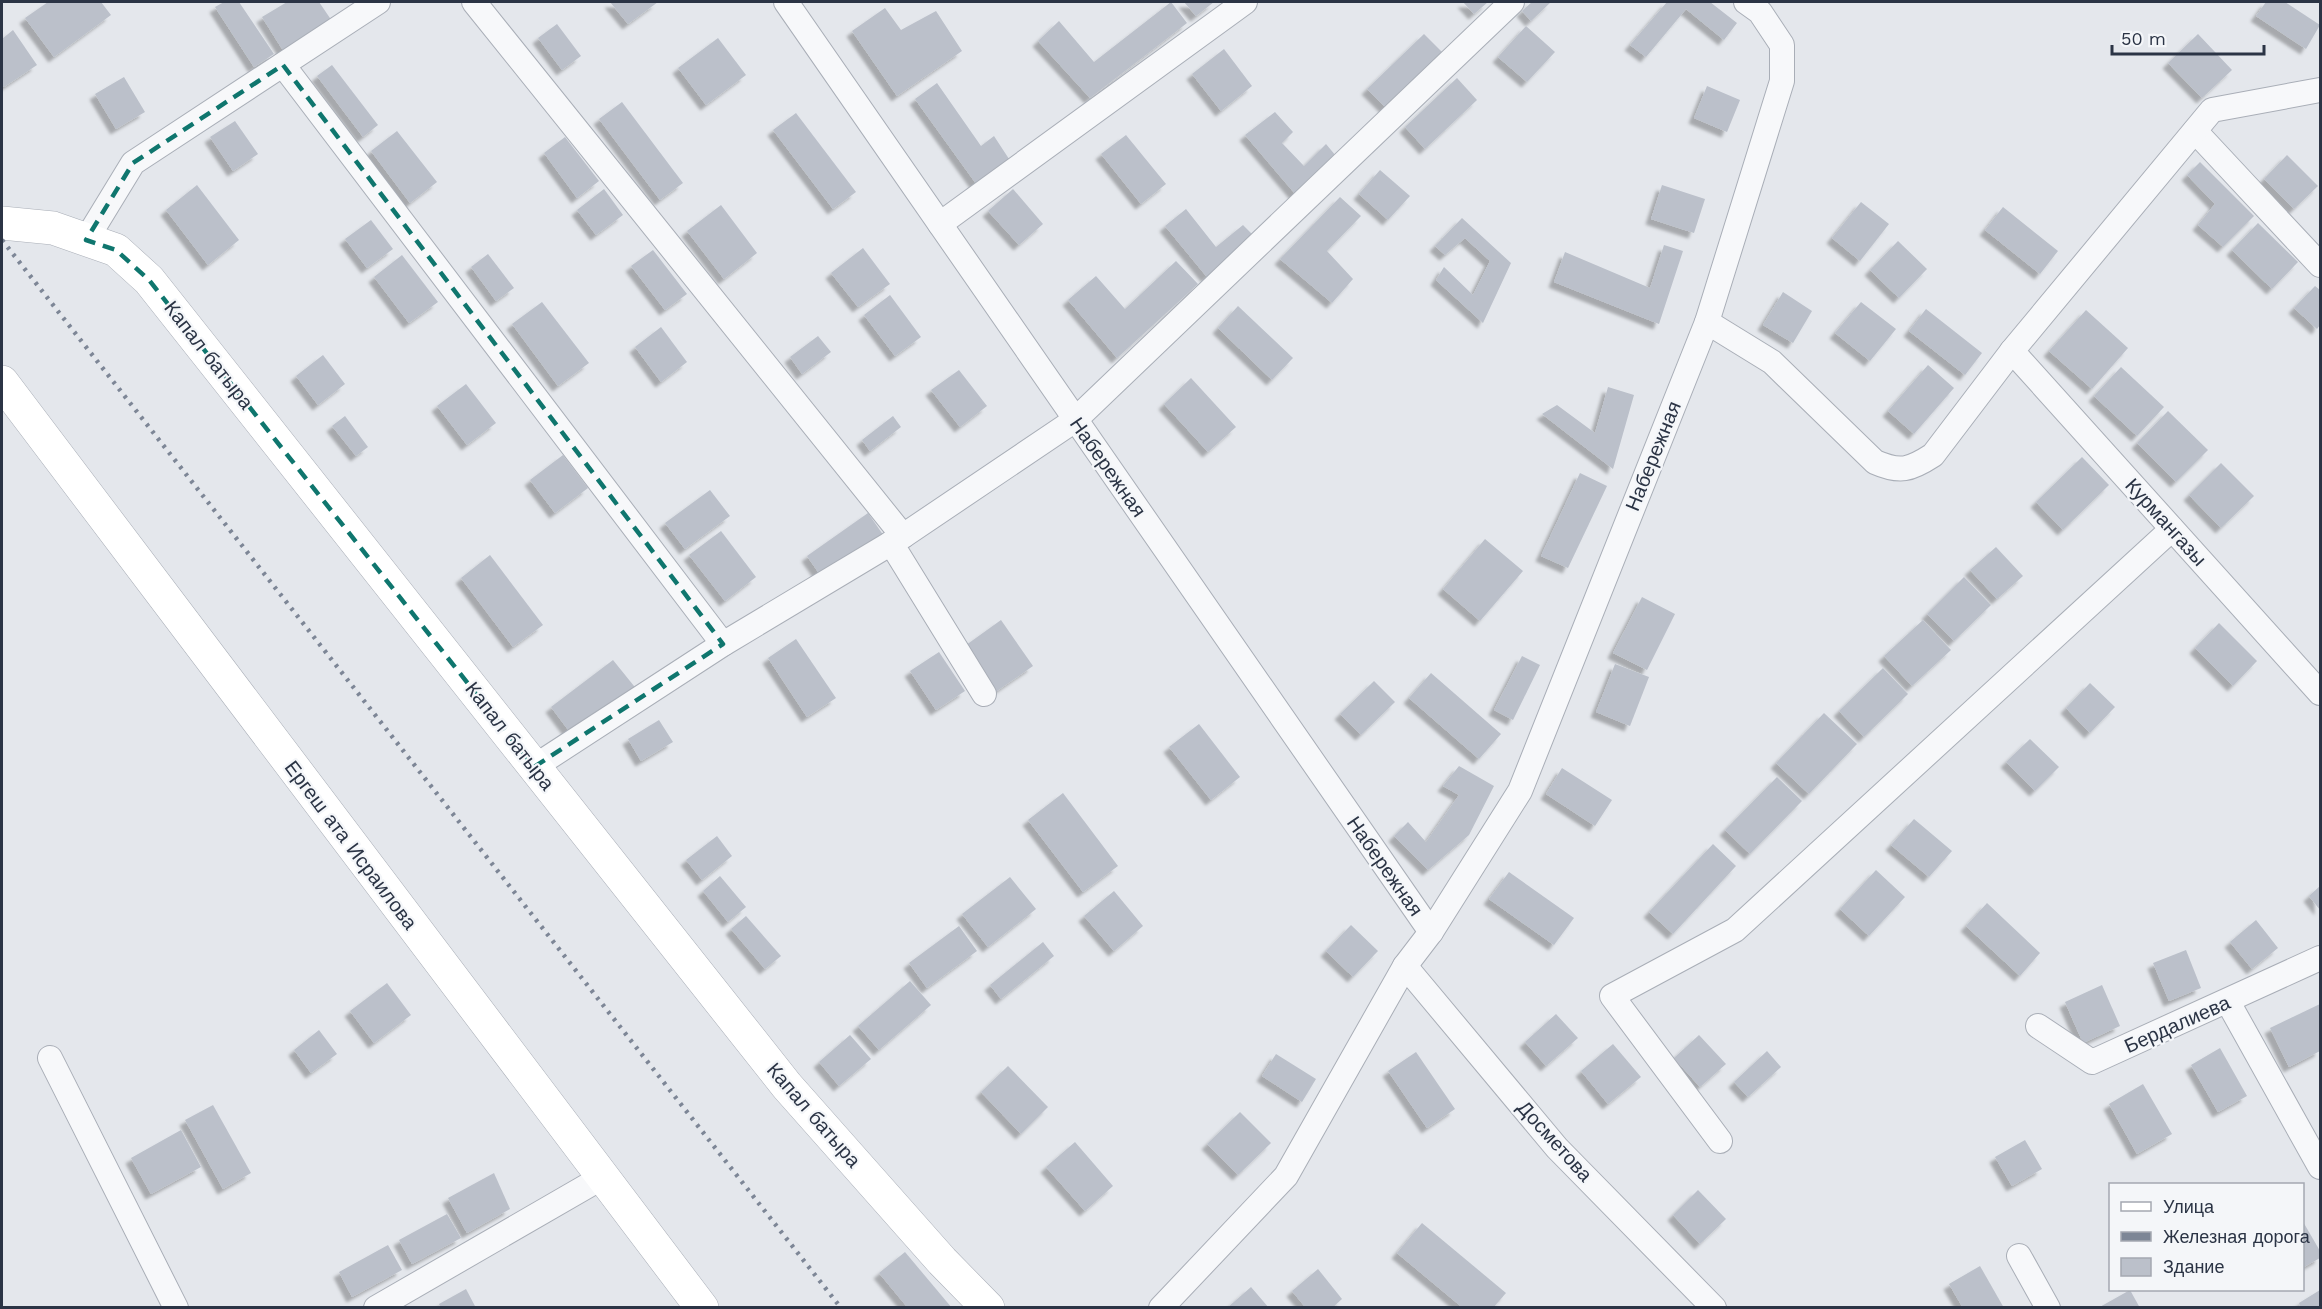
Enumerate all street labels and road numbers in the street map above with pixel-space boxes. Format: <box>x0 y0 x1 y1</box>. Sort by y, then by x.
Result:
street label: Капал батыра <box>159 296 259 415</box>
street label: Набережная <box>1620 398 1686 514</box>
street label: Набережная <box>1065 412 1151 522</box>
street label: Курмангазы <box>2120 473 2212 571</box>
street label: Капал батыра <box>460 677 560 796</box>
street label: Ергеш ата Исраилова <box>280 756 423 935</box>
street label: Набережная <box>1342 811 1428 921</box>
street label: Бердалиева <box>2120 990 2234 1058</box>
street label: Капал батыра <box>762 1058 866 1173</box>
street label: Досметова <box>1512 1096 1598 1187</box>

